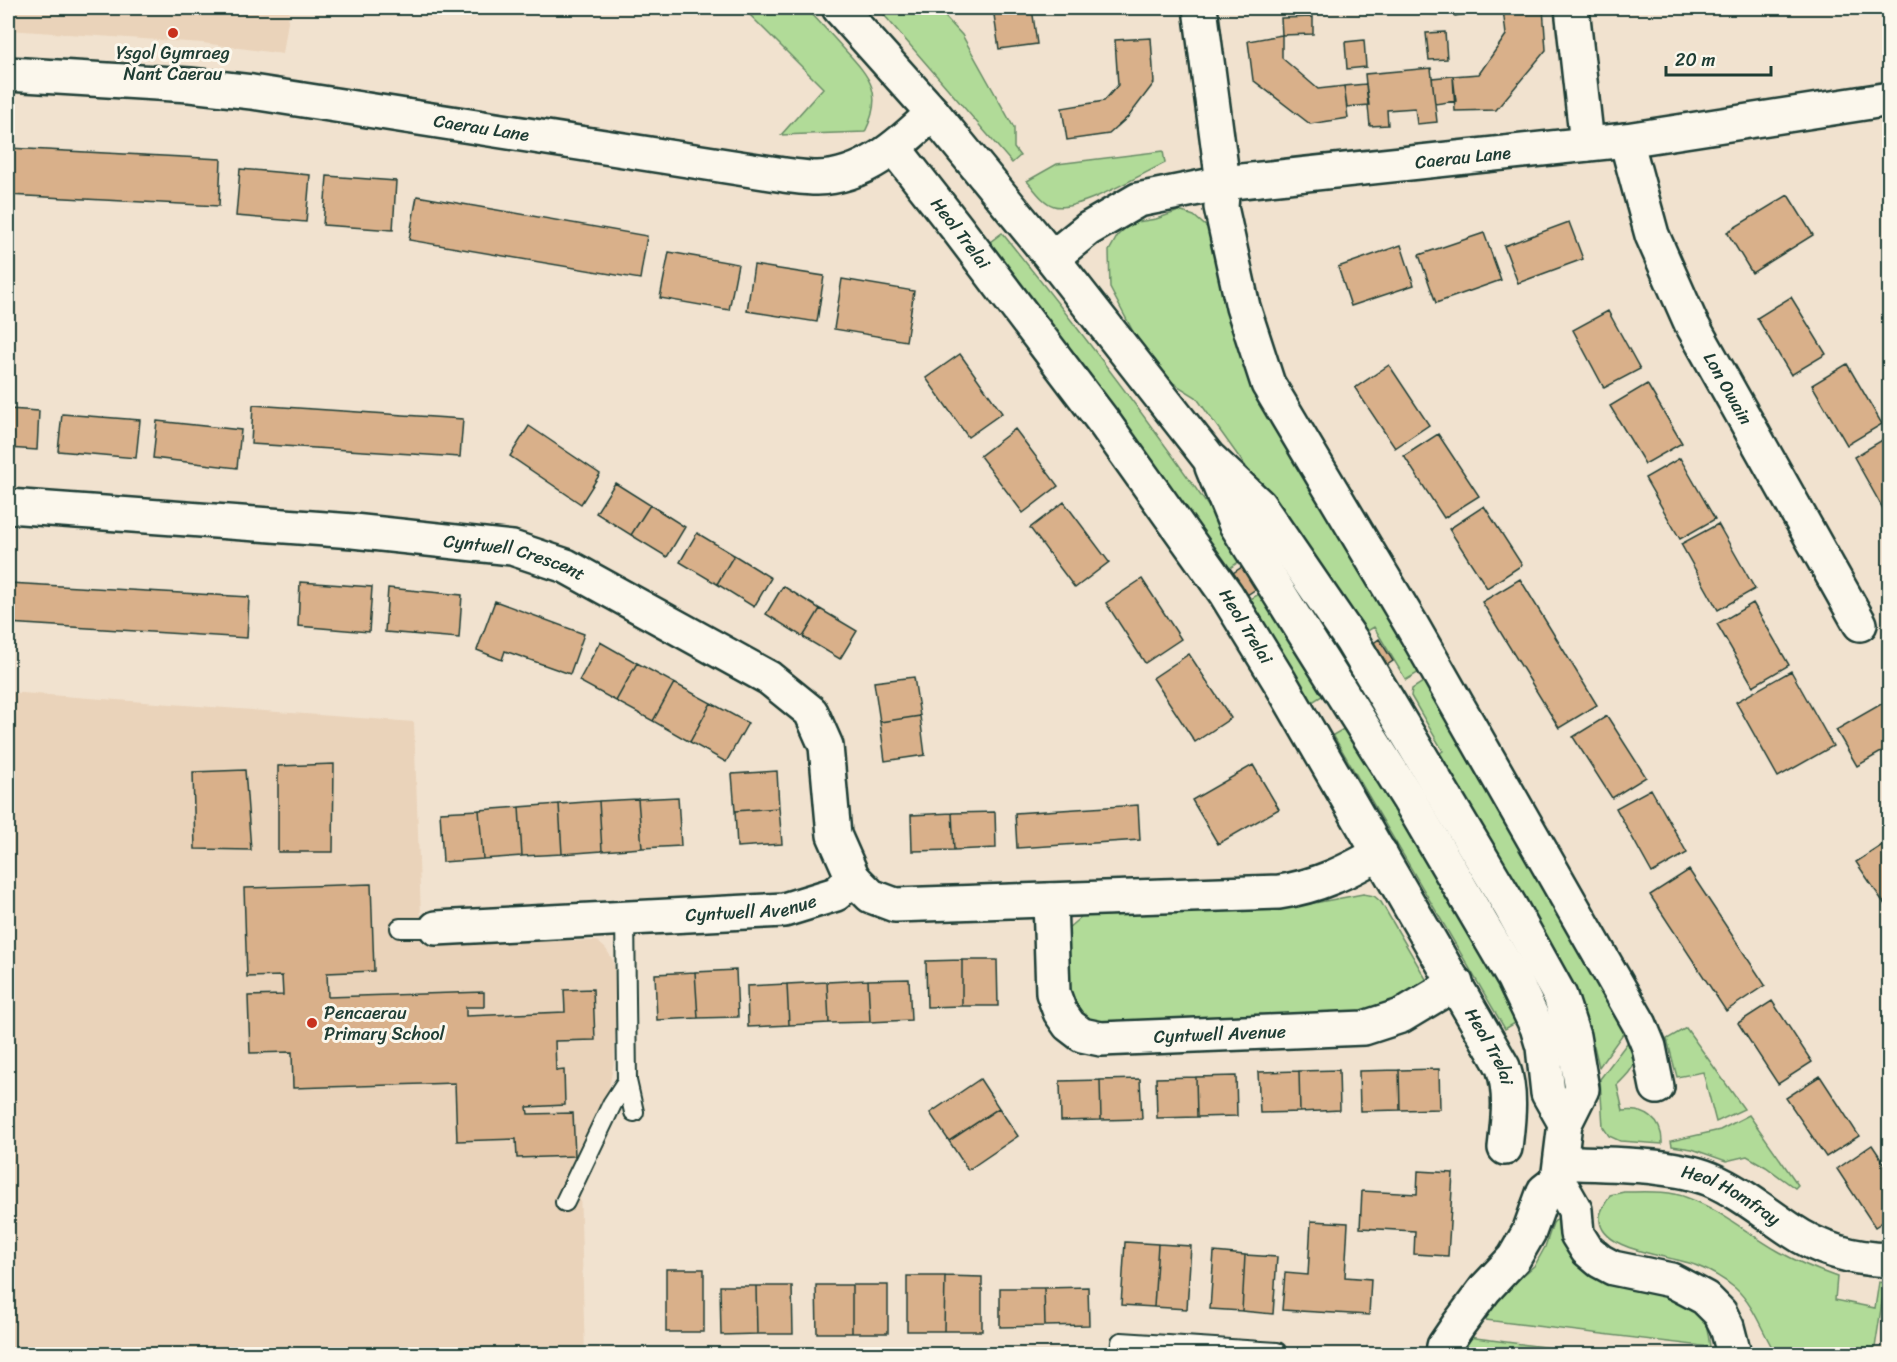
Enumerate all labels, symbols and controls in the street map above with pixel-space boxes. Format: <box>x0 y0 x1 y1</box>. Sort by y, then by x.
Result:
marker: Ysgol Gymraeg Nant Caerau <box>166 26 180 40</box>
place label: Ysgol Gymraeg Nant Caerau <box>116 37 230 90</box>
scale bar <box>1666 39 1771 77</box>
text: 20 m <box>1675 44 1715 76</box>
street label: Caerau Lane <box>432 105 532 151</box>
street label: Caerau Lane <box>1413 136 1513 178</box>
street label: Heol Trelai <box>922 190 999 277</box>
street label: Lon Owain <box>1694 346 1761 431</box>
street label: Cyntwell Crescent <box>442 525 591 590</box>
street label: Heol Trelai <box>1210 582 1282 671</box>
street label: Cyntwell Avenue <box>685 885 821 931</box>
place label: Pencaerau Primary School <box>324 997 446 1050</box>
street label: Heol Trelai <box>1456 1002 1523 1088</box>
street label: Cyntwell Avenue <box>1153 1015 1287 1053</box>
marker: Pencaerau Primary School <box>305 1016 319 1030</box>
street label: Heol Homfray <box>1678 1155 1788 1235</box>

